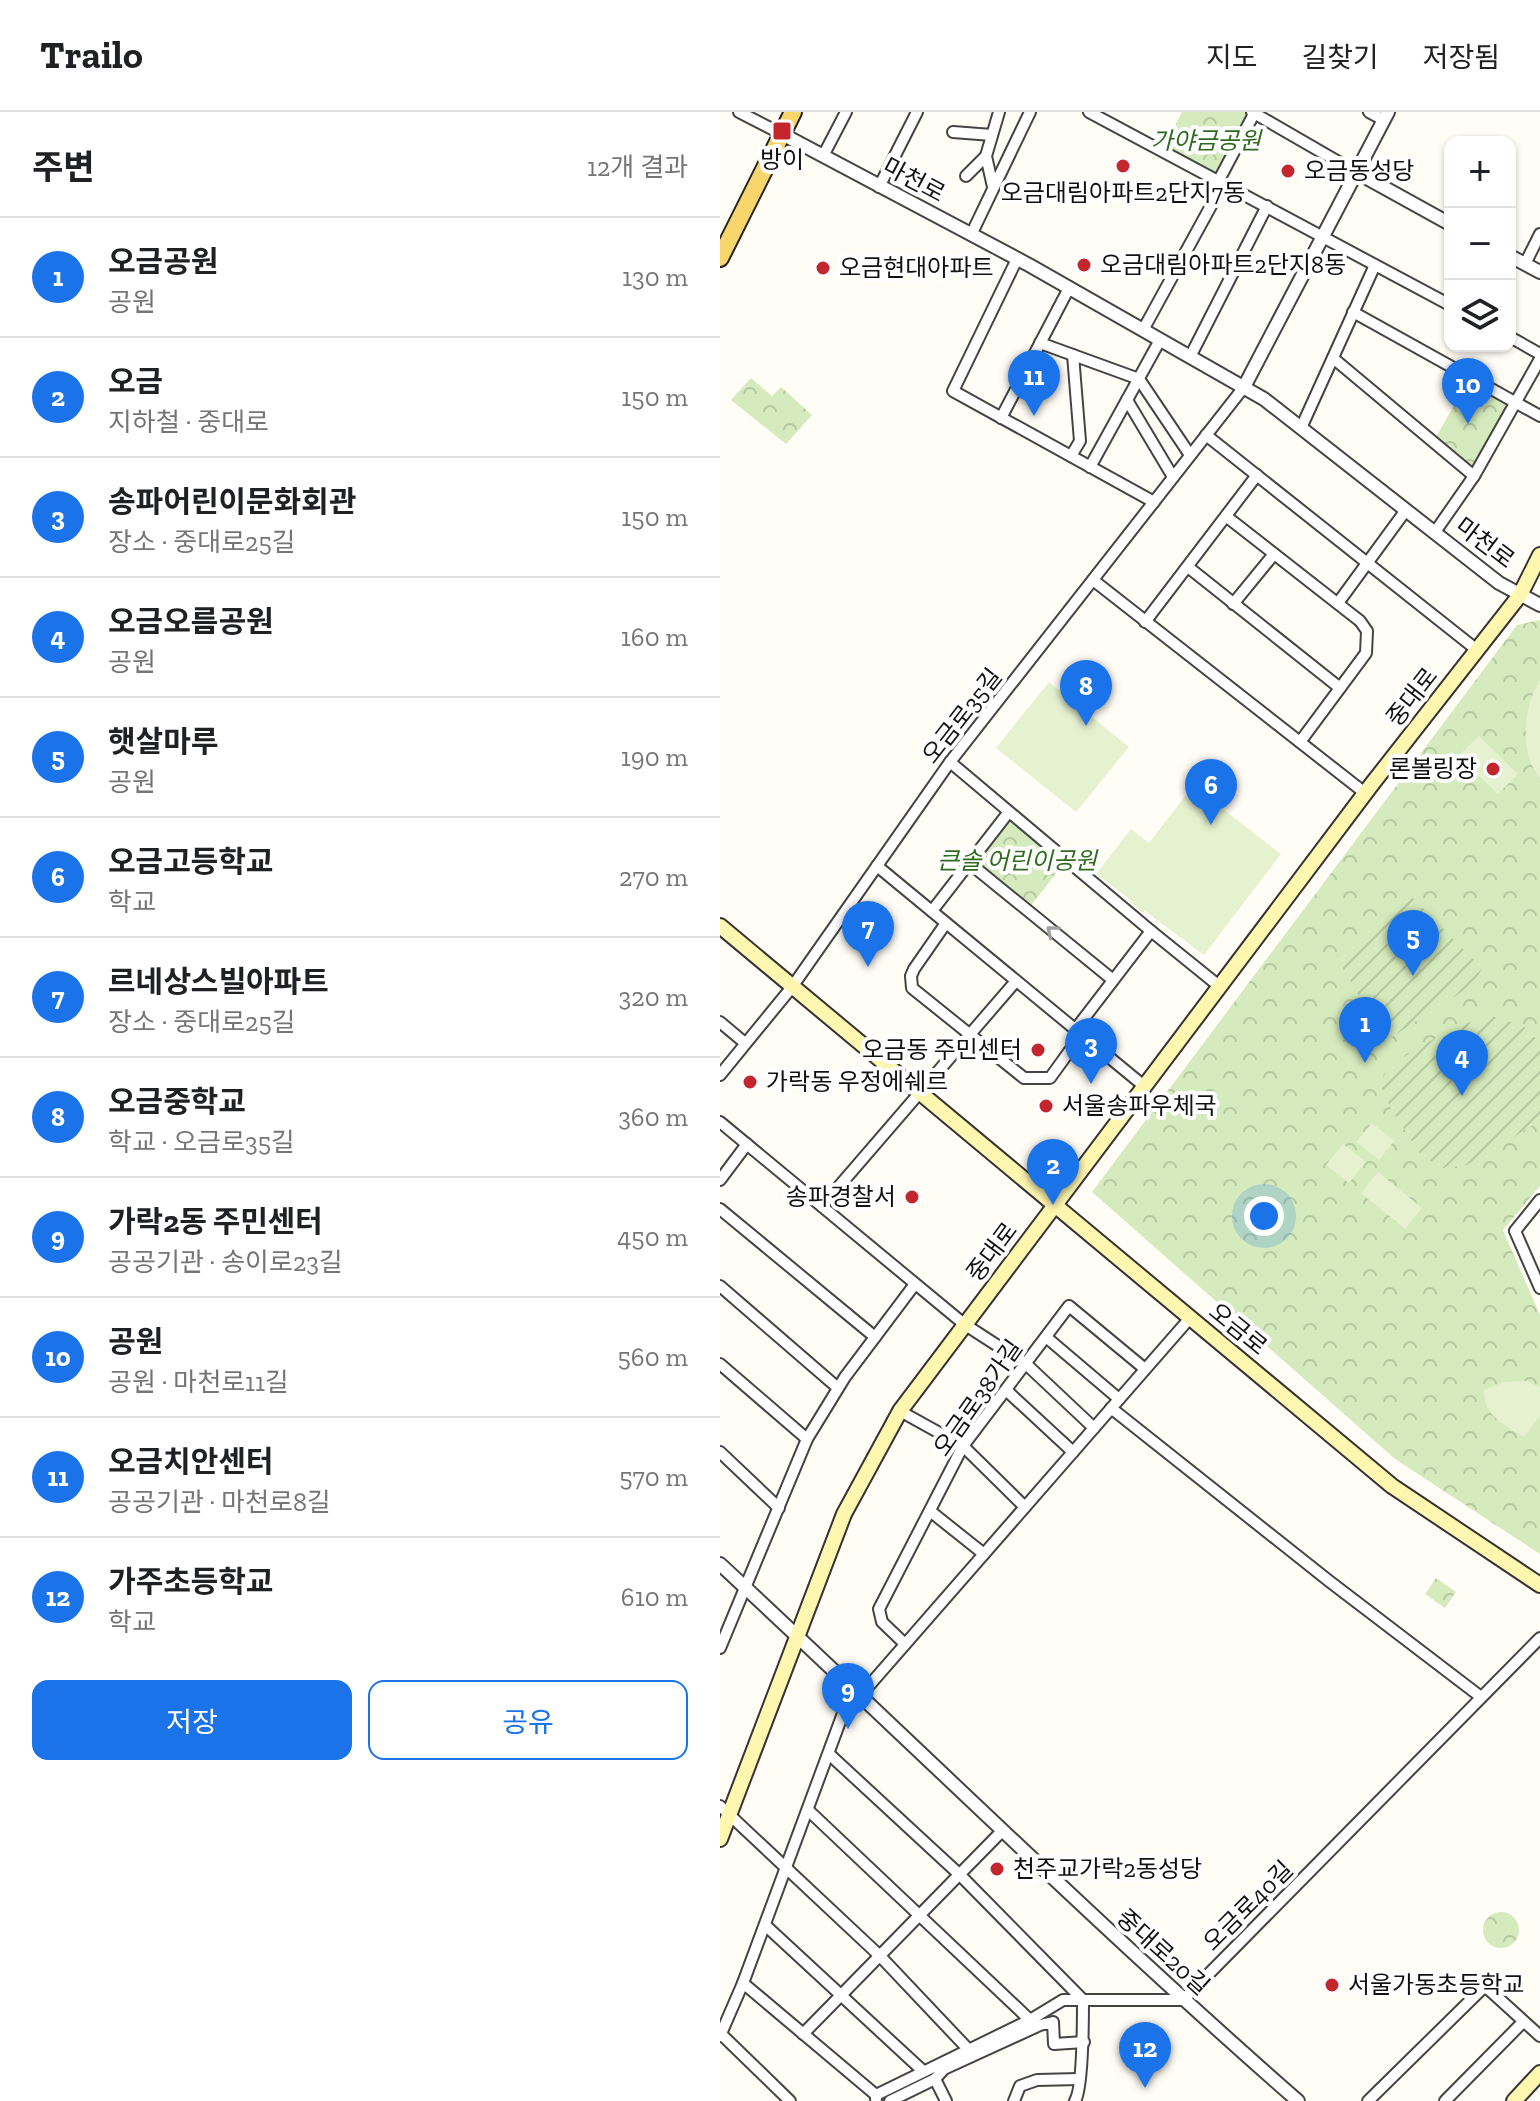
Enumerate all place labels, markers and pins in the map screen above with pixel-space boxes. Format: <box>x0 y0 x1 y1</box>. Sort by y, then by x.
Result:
marker: 방이 <box>771 120 793 142</box>
place label: 방이 <box>760 145 804 174</box>
place label: 오금동성당 <box>1304 156 1414 185</box>
marker: 오금대림아파트2단지7동 <box>1114 157 1132 175</box>
marker: 오금동성당 <box>1279 162 1297 180</box>
place label: 오금대림아파트2단지7동 <box>1001 178 1245 207</box>
place label: 오금대림아파트2단지8동 <box>1100 250 1346 279</box>
place label: 오금현대아파트 <box>839 253 994 282</box>
marker: 오금대림아파트2단지8동 <box>1075 256 1093 274</box>
marker: 오금현대아파트 <box>814 259 832 277</box>
pin: 11 <box>1008 350 1060 416</box>
pin: 10 <box>1442 358 1494 424</box>
pin: 8 <box>1060 660 1112 726</box>
place label: 론볼링장 <box>1389 754 1477 783</box>
pin: 6 <box>1185 759 1237 825</box>
marker: 론볼링장 <box>1484 760 1502 778</box>
pin: 7 <box>842 901 894 967</box>
pin: 5 <box>1387 910 1439 976</box>
pin: 1 <box>1339 997 1391 1063</box>
pin: 3 <box>1065 1018 1117 1084</box>
pin: 4 <box>1436 1030 1488 1096</box>
place label: 오금동 주민센터 <box>862 1035 1022 1064</box>
marker: 오금동 주민센터 <box>1029 1041 1047 1059</box>
place label: 가락동 우정에쉐르 <box>766 1067 948 1096</box>
marker: 가락동 우정에쉐르 <box>741 1073 759 1091</box>
place label: 서울송파우체국 <box>1062 1091 1217 1120</box>
marker: 서울송파우체국 <box>1037 1097 1055 1115</box>
pin: 2 <box>1027 1139 1079 1205</box>
place label: 송파경찰서 <box>786 1182 896 1211</box>
marker: 송파경찰서 <box>903 1188 921 1206</box>
pin: 9 <box>822 1663 874 1729</box>
place label: 천주교가락2동성당 <box>1013 1854 1202 1883</box>
marker: 천주교가락2동성당 <box>988 1860 1006 1878</box>
place label: 서울가동초등학교 <box>1348 1970 1525 1999</box>
marker: 서울가동초등학교 <box>1323 1976 1341 1994</box>
pin: 12 <box>1119 2022 1171 2088</box>

